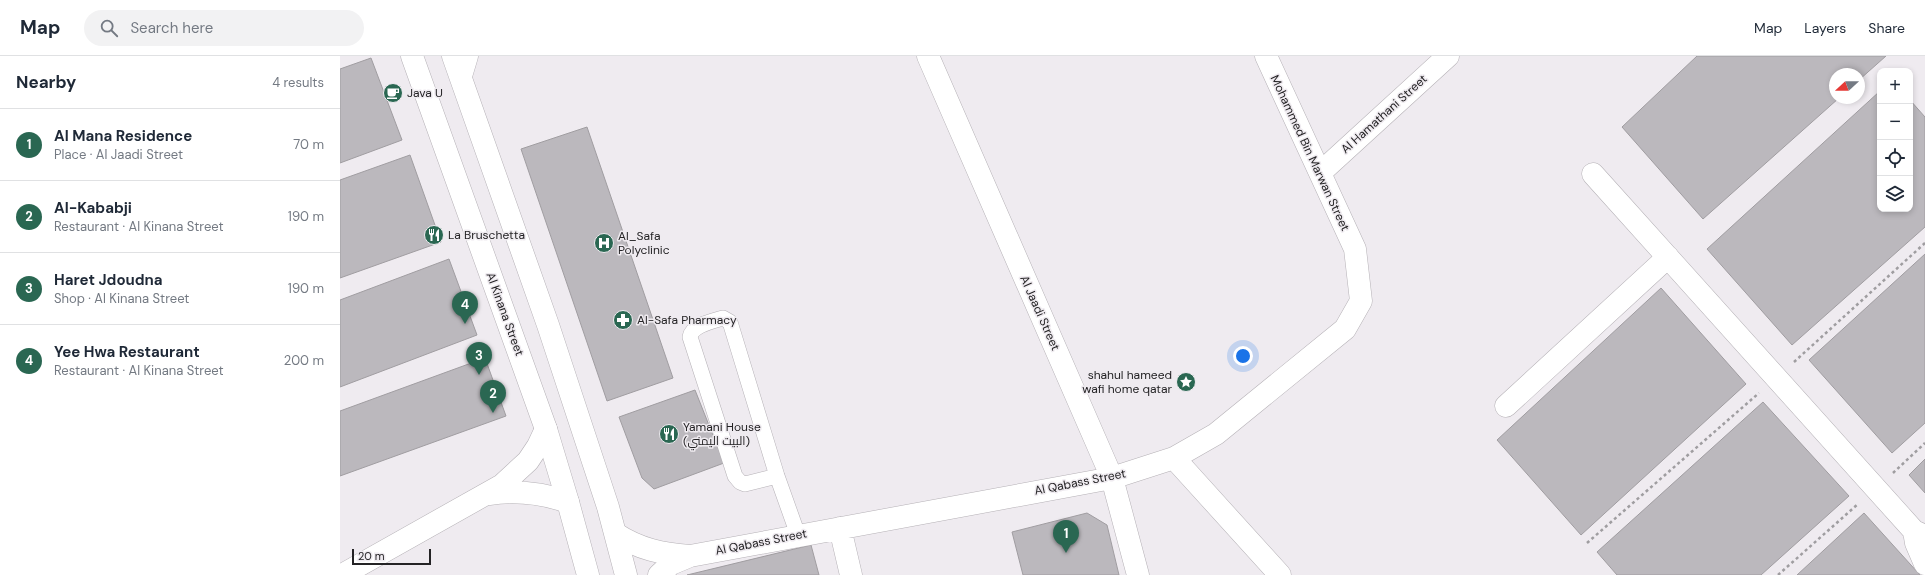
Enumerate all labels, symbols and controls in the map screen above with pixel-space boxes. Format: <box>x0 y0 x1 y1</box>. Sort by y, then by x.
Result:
search box <box>84 10 364 46</box>
text: Map <box>20 15 60 40</box>
icon: search <box>98 17 120 39</box>
text: Search here <box>130 18 213 38</box>
text: Map <box>1754 19 1782 37</box>
text: Layers <box>1804 19 1846 37</box>
text: Share <box>1868 19 1905 37</box>
north arrow <box>1829 68 1865 104</box>
map controls <box>1877 68 1913 212</box>
button: + <box>1877 68 1913 104</box>
text: Nearby <box>16 71 76 93</box>
street label: Al Hamathani Street <box>1338 71 1431 157</box>
street label: Mohammed Bin Marwan Street <box>1267 72 1353 234</box>
text: 4 results <box>272 74 324 91</box>
cafe icon: Java U <box>382 82 404 104</box>
place label: Java U <box>407 85 443 101</box>
button: − <box>1877 104 1913 140</box>
text: Al Mana Residence <box>54 126 192 146</box>
text: 1 <box>27 136 31 153</box>
text: 70 m <box>293 136 324 153</box>
button: locate <box>1877 140 1913 176</box>
text: Place · Al Jaadi Street <box>54 146 183 163</box>
button: layers <box>1877 176 1913 212</box>
text: Al-Kababji <box>54 198 132 218</box>
text: 2 <box>25 208 33 225</box>
text: 190 m <box>288 208 324 225</box>
text: Restaurant · Al Kinana Street <box>54 218 224 235</box>
restaurant icon: La Bruschetta <box>423 224 445 246</box>
place label: La Bruschetta <box>448 227 525 243</box>
place label: Al_Safa Polyclinic <box>618 228 670 258</box>
hospital icon: Al_Safa Polyclinic <box>593 232 615 254</box>
text: Haret Jdoudna <box>54 270 163 290</box>
street label: Al Kinana Street <box>482 270 528 358</box>
street label: Al Jaadi Street <box>1016 273 1064 353</box>
text: 3 <box>25 280 33 297</box>
text: 190 m <box>288 280 324 297</box>
text: Shop · Al Kinana Street <box>54 290 189 307</box>
pin: 4 <box>452 291 478 324</box>
pharmacy icon: Al-Safa Pharmacy <box>612 309 634 331</box>
place label: Al-Safa Pharmacy <box>637 312 737 328</box>
text: Yee Hwa Restaurant <box>54 342 200 362</box>
pin: 3 <box>466 342 492 375</box>
your location <box>1233 346 1253 366</box>
text: 4 <box>25 352 33 369</box>
text: 200 m <box>284 352 324 369</box>
text: Restaurant · Al Kinana Street <box>54 362 224 379</box>
place label: shahul hameed wafi home qatar <box>1082 367 1173 397</box>
place icon: shahul hameed wafi home qatar <box>1175 371 1197 393</box>
pin: 2 <box>480 380 506 413</box>
place label: Yamani House (البيت اليمني) <box>683 419 761 451</box>
restaurant icon: Yamani House (البيت اليمني) <box>658 423 680 445</box>
street label: Al Qabass Street <box>1033 465 1127 499</box>
pin: 1 <box>1053 520 1079 553</box>
street label: Al Qabass Street <box>714 525 808 559</box>
scale bar <box>352 547 431 566</box>
text: 20 m <box>358 549 384 563</box>

